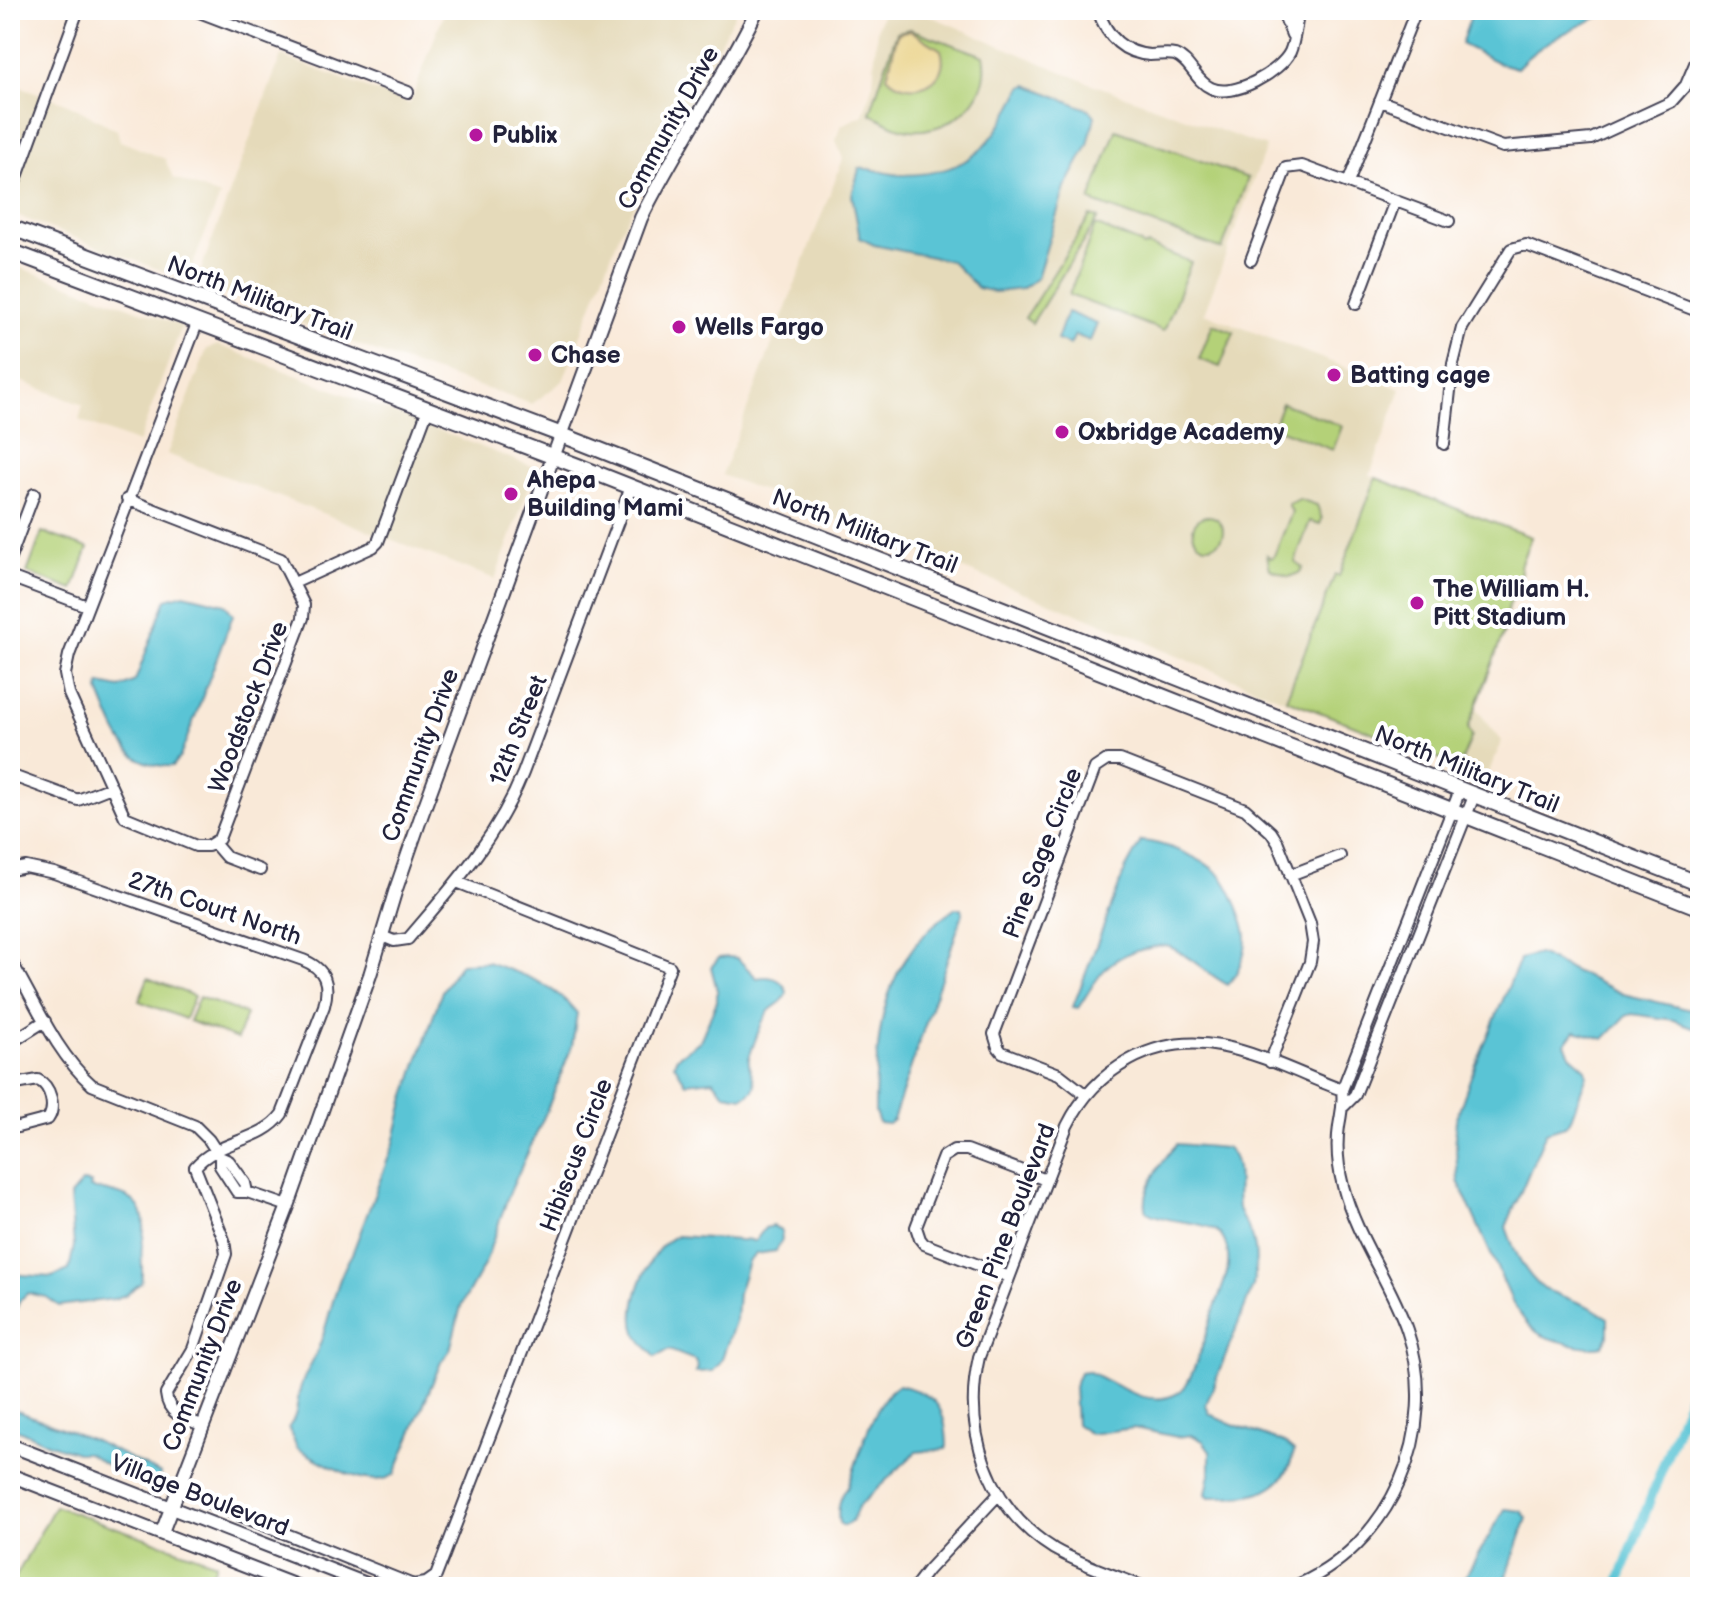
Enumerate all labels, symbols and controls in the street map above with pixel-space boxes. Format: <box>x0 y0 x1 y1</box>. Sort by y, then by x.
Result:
street label: Community Drive <box>612 41 725 215</box>
place label: Publix <box>492 121 558 150</box>
marker: Publix <box>467 126 485 144</box>
street label: North Military Trail <box>163 250 357 347</box>
place label: Wells Fargo <box>695 313 824 342</box>
marker: Wells Fargo <box>670 318 688 336</box>
place label: Chase <box>551 341 621 370</box>
marker: Chase <box>526 346 544 364</box>
place label: Batting cage <box>1350 361 1491 390</box>
marker: Batting cage <box>1325 366 1343 384</box>
place label: Oxbridge Academy <box>1078 418 1284 447</box>
marker: Oxbridge Academy <box>1053 423 1071 441</box>
place label: Ahepa Building Mami <box>526 466 683 523</box>
street label: North Military Trail <box>768 483 962 580</box>
marker: Ahepa Building Mami <box>502 485 520 503</box>
place label: The William H. Pitt Stadium <box>1433 575 1589 632</box>
marker: The William H. Pitt Stadium <box>1408 594 1426 612</box>
street label: Woodstock Drive <box>202 617 294 797</box>
street label: Community Drive <box>376 665 465 846</box>
street label: 12th Street <box>483 670 554 789</box>
street label: North Military Trail <box>1370 719 1563 820</box>
street label: Pine Sage Circle <box>997 764 1088 943</box>
street label: 27th Court North <box>125 865 305 952</box>
street label: Hibiscus Circle <box>534 1074 619 1236</box>
street label: Green Pine Boulevard <box>949 1119 1062 1353</box>
street label: Community Drive <box>156 1275 249 1455</box>
street label: Village Boulevard <box>107 1448 293 1543</box>

